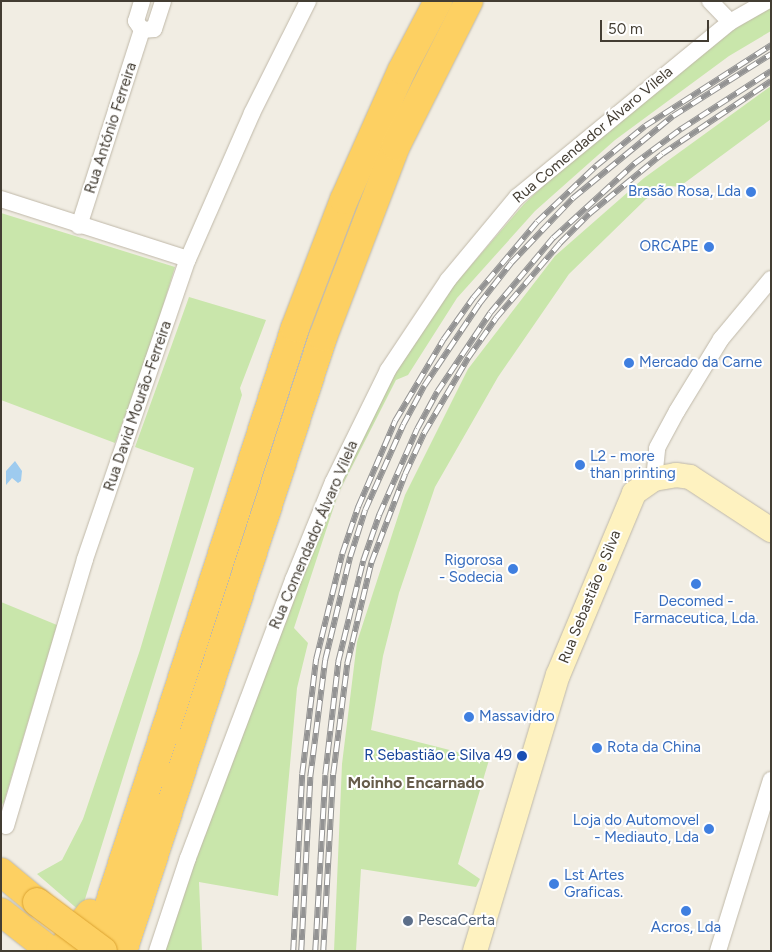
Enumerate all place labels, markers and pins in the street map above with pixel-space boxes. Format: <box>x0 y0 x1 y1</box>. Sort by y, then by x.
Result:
place label: Brasão Rosa, Lda <box>628 183 741 201</box>
marker: Brasão Rosa, Lda <box>745 186 757 198</box>
place label: ORCAPE <box>639 238 699 256</box>
marker: ORCAPE <box>703 241 715 253</box>
place label: Mercado da Carne <box>639 354 762 372</box>
marker: Mercado da Carne <box>623 357 635 369</box>
place label: L2 - more than printing <box>590 447 676 482</box>
marker: L2 - more than printing <box>574 459 586 471</box>
place label: Rigorosa - Sodecia <box>439 551 503 586</box>
marker: Rigorosa - Sodecia <box>507 563 519 575</box>
marker: Decomed - Farmaceutica, Lda. <box>690 578 702 590</box>
place label: Decomed - Farmaceutica, Lda. <box>633 592 759 627</box>
place label: Massavidro <box>479 708 555 726</box>
marker: Massavidro <box>463 711 475 723</box>
place label: Rota da China <box>607 739 701 757</box>
marker: Rota da China <box>591 742 603 754</box>
place label: R Sebastião e Silva 49 <box>364 747 512 765</box>
marker: R Sebastião e Silva 49 <box>516 750 528 762</box>
place label: Loja do Automovel - Mediauto, Lda <box>573 811 699 846</box>
marker: Loja do Automovel - Mediauto, Lda <box>703 823 715 835</box>
place label: Lst Artes Graficas. <box>564 866 624 901</box>
marker: Lst Artes Graficas. <box>548 878 560 890</box>
marker: Acros, Lda <box>680 905 692 917</box>
place label: PescaCerta <box>418 912 495 930</box>
marker: PescaCerta <box>402 915 414 927</box>
place label: Acros, Lda <box>651 919 721 937</box>

